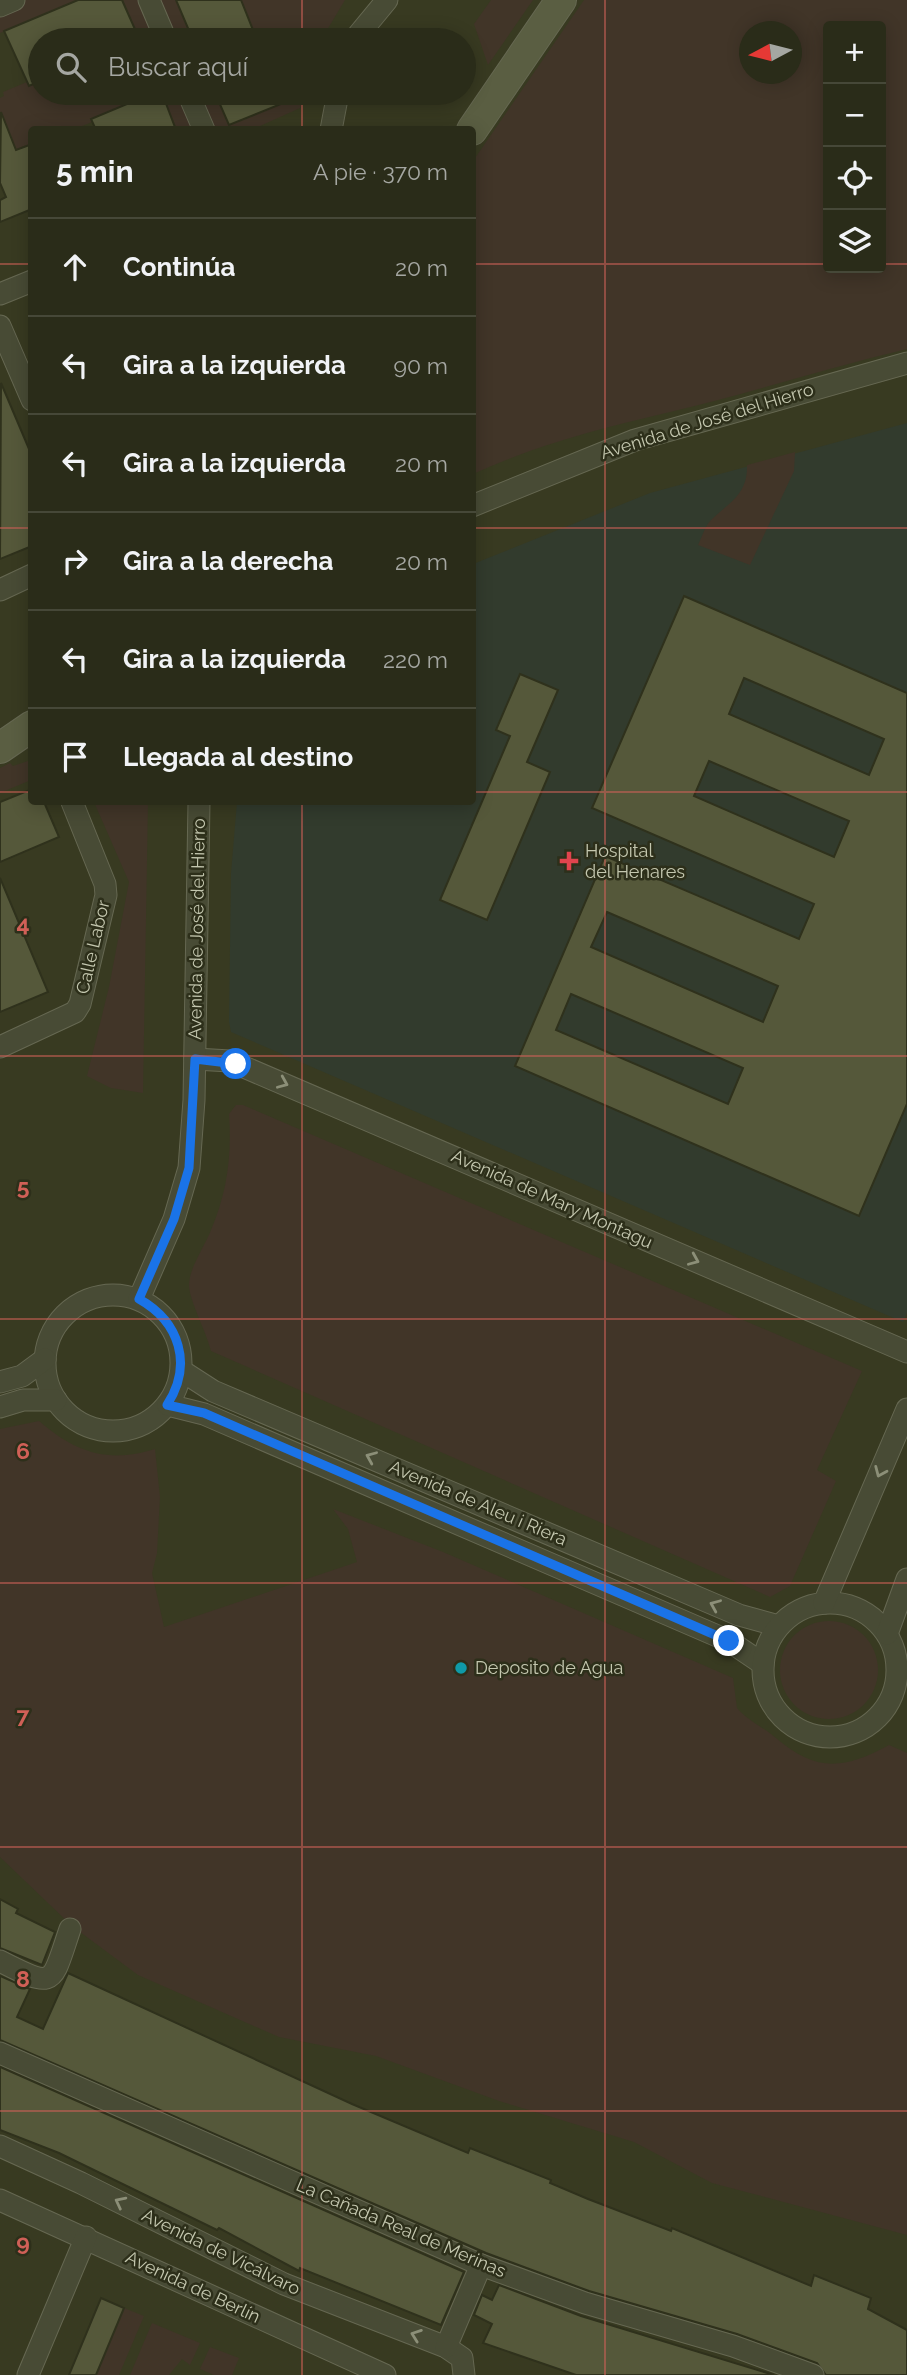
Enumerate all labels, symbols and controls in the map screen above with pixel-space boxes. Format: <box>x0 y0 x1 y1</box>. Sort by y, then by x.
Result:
north arrow <box>739 21 802 84</box>
map controls <box>823 21 886 273</box>
button: + <box>823 21 886 84</box>
search box <box>28 28 476 105</box>
icon: search <box>52 48 90 86</box>
text: Buscar aquí <box>108 52 248 82</box>
button: − <box>823 84 886 147</box>
button: locate <box>823 147 886 210</box>
text: 5 min <box>56 154 134 189</box>
text: A pie · 370 m <box>313 158 448 185</box>
button: layers <box>823 210 886 273</box>
icon: ahead <box>56 248 94 286</box>
text: Continúa <box>123 252 235 282</box>
text: 20 m <box>395 254 448 281</box>
icon: left <box>56 346 94 384</box>
text: Gira a la izquierda <box>123 350 346 380</box>
text: 90 m <box>393 352 448 379</box>
street label: Avenida de José del Hierro <box>598 378 816 463</box>
icon: left <box>56 444 94 482</box>
text: Gira a la izquierda <box>123 448 346 478</box>
text: 20 m <box>395 450 448 477</box>
icon: right <box>56 542 94 580</box>
text: Gira a la derecha <box>123 546 333 576</box>
text: 20 m <box>395 548 448 575</box>
icon: left <box>56 640 94 678</box>
text: Gira a la izquierda <box>123 644 346 674</box>
text: 220 m <box>383 646 448 673</box>
icon: arrive <box>56 738 94 776</box>
text: Llegada al destino <box>123 742 353 772</box>
street label: Avenida de José del Hierro <box>184 818 209 1040</box>
place label: Hospital del Henares <box>585 840 685 882</box>
marker: Hospital del Henares <box>559 851 579 871</box>
street label: Calle Labor <box>72 897 114 996</box>
text: 4 <box>16 910 30 937</box>
route start <box>220 1048 251 1079</box>
one-way arrow <box>276 1075 288 1089</box>
street label: Avenida de Mary Montagu <box>448 1145 656 1252</box>
text: 5 <box>17 1173 30 1200</box>
one-way arrow <box>687 1252 700 1266</box>
text: 6 <box>16 1437 30 1464</box>
one-way arrow <box>365 1451 377 1465</box>
street label: Avenida de Aleu i Riera <box>386 1456 570 1549</box>
one-way arrow <box>875 1465 889 1477</box>
one-way arrow <box>709 1599 721 1613</box>
route end <box>713 1625 744 1656</box>
place label: Deposito de Agua <box>475 1657 623 1678</box>
marker: Deposito de Agua <box>453 1660 469 1676</box>
text: 7 <box>17 1701 30 1728</box>
text: 8 <box>16 1965 30 1992</box>
street label: La Cañada Real de Merinas <box>293 2174 509 2281</box>
one-way arrow <box>115 2197 127 2211</box>
street label: Avenida de Vicálvaro <box>139 2204 304 2299</box>
text: 9 <box>16 2229 30 2256</box>
street label: Avenida de Berlín <box>123 2246 264 2327</box>
one-way arrow <box>411 2329 423 2343</box>

